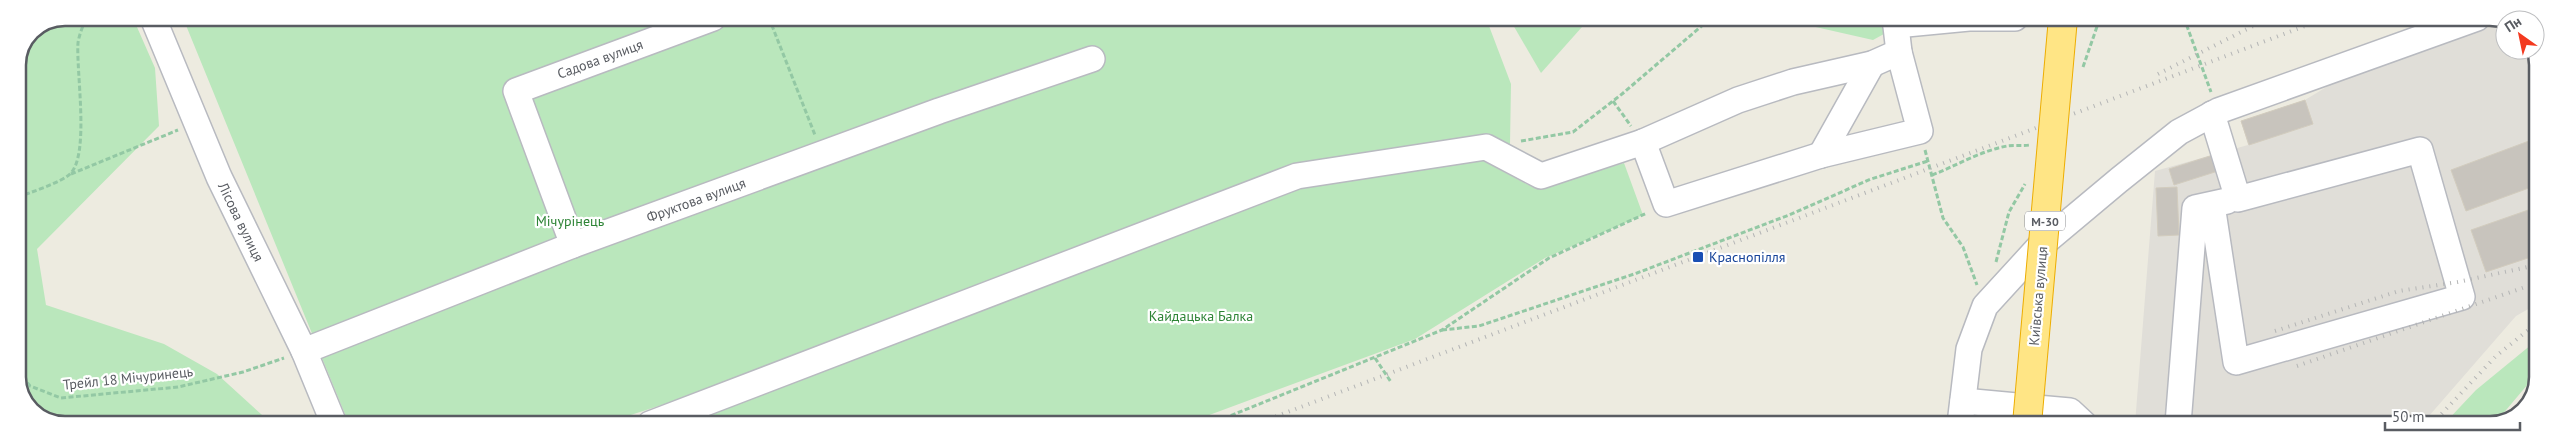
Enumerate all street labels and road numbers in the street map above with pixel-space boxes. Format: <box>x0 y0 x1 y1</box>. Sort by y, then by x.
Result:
street label: Садова вулиця <box>555 35 645 83</box>
street label: Фруктова вулиця <box>644 174 748 226</box>
street label: Лісова вулиця <box>214 179 268 265</box>
road number: М-30 <box>2025 212 2065 230</box>
street label: Київська вулиця <box>2025 246 2051 346</box>
street label: Трейл 18 Мічуринець <box>62 362 194 394</box>

